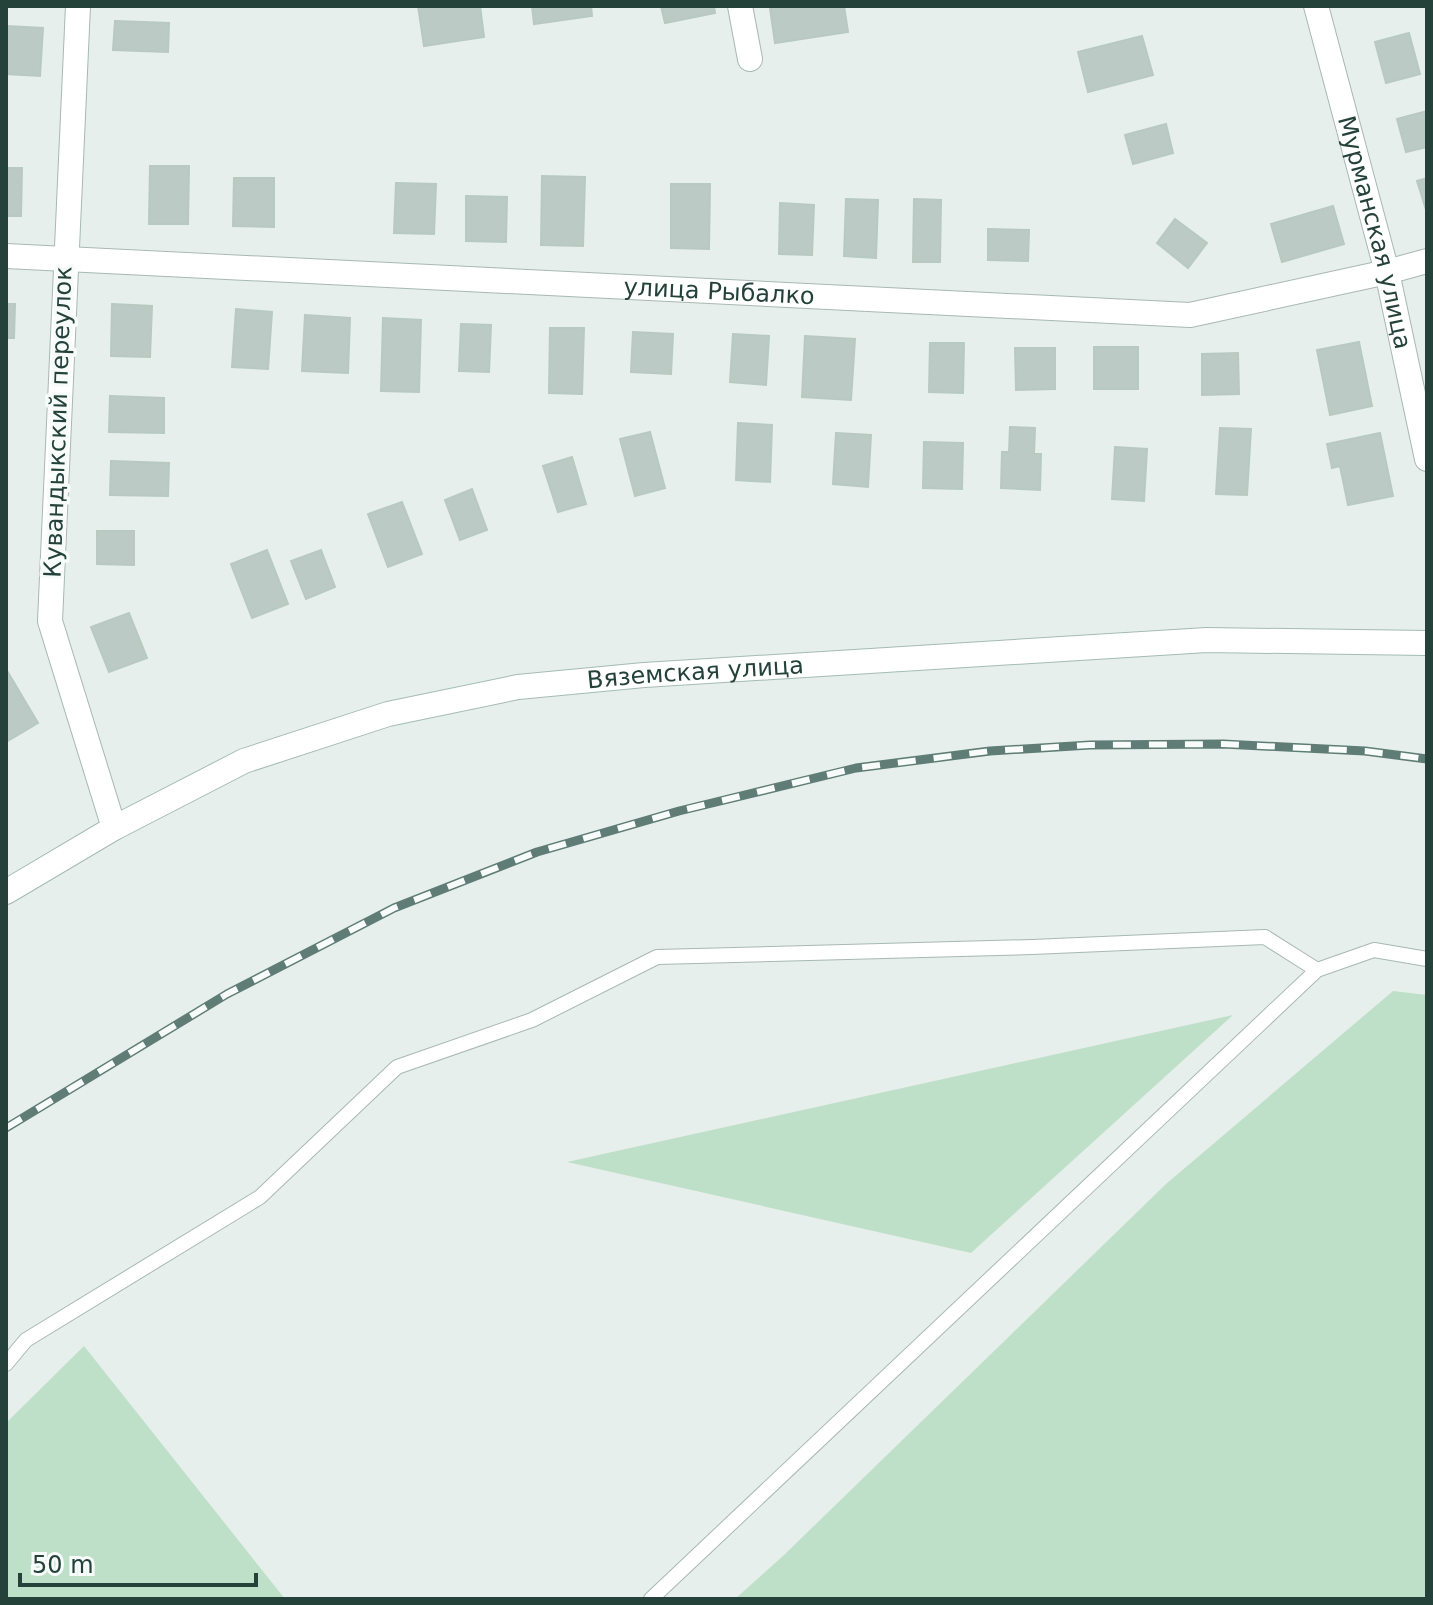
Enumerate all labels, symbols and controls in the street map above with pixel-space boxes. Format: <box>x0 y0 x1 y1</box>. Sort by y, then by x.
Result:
street label: Мурманская улица <box>1332 113 1417 352</box>
street label: Кувандыкский переулок <box>39 266 77 578</box>
street label: улица Рыбалко <box>623 273 815 310</box>
street label: Вяземская улица <box>586 651 805 694</box>
scale bar <box>20 1537 256 1587</box>
text: 50 m <box>32 1551 94 1579</box>

